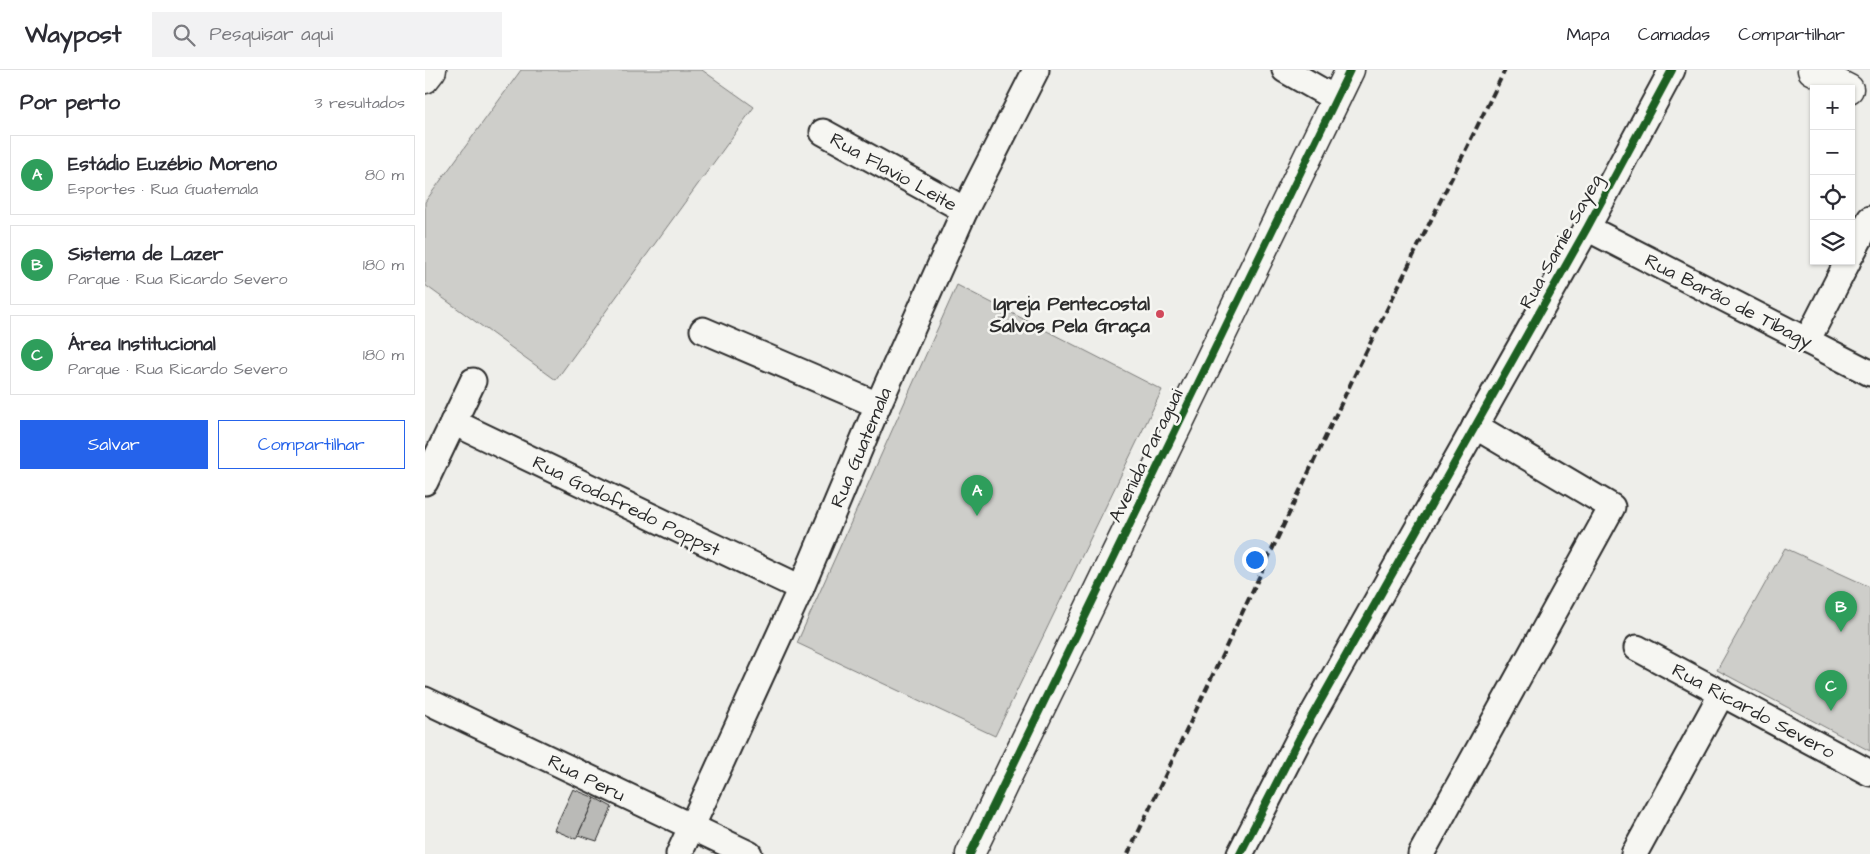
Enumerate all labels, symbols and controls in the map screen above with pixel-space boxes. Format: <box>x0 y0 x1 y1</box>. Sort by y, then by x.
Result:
search box <box>152 12 502 57</box>
text: Waypost <box>25 18 122 52</box>
icon: search <box>170 21 198 49</box>
text: Pesquisar aqui <box>210 21 333 48</box>
text: Mapa <box>1566 22 1610 47</box>
text: Camadas <box>1638 22 1710 47</box>
text: Compartilhar <box>1738 22 1845 47</box>
map controls <box>1810 85 1855 265</box>
button: + <box>1810 85 1855 130</box>
text: Por perto <box>20 88 120 117</box>
text: 3 resultados <box>314 92 405 114</box>
street label: Rua Flavio Leite <box>825 126 962 218</box>
button: − <box>1810 130 1855 175</box>
text: Estádio Euzébio Moreno <box>68 151 277 178</box>
text: A <box>32 164 42 186</box>
text: 80 m <box>365 164 404 186</box>
street label: Rua Samie Sayeg <box>1513 169 1611 314</box>
button: locate <box>1810 175 1855 220</box>
text: Esportes · Rua Guatemala <box>68 178 258 200</box>
button: layers <box>1810 220 1855 265</box>
text: Sistema de Lazer <box>68 241 223 268</box>
street label: Rua Barão de Tibagy <box>1639 247 1817 357</box>
text: B <box>31 254 43 276</box>
text: 180 m <box>363 254 404 276</box>
text: Parque · Rua Ricardo Severo <box>68 268 288 290</box>
place label: Igreja Pentecostal Salvos Pela Graça <box>989 291 1150 340</box>
marker: Igreja Pentecostal Salvos Pela Graça <box>1154 308 1166 320</box>
text: Área Institucional <box>68 331 216 358</box>
text: C <box>31 344 43 366</box>
text: 180 m <box>363 344 404 366</box>
text: Parque · Rua Ricardo Severo <box>68 358 288 380</box>
street label: Rua Guatemala <box>824 383 899 512</box>
street label: Avenida Paraguai <box>1102 384 1191 527</box>
button: Salvar <box>20 420 208 469</box>
button: Compartilhar <box>218 420 405 469</box>
street label: Rua Godofredo Poppst <box>528 449 725 564</box>
pin: A <box>961 475 993 516</box>
your location <box>1242 547 1268 573</box>
pin: B <box>1825 591 1857 632</box>
street label: Rua Ricardo Severo <box>1667 657 1840 766</box>
pin: C <box>1815 670 1847 711</box>
street label: Rua Peru <box>543 748 630 809</box>

